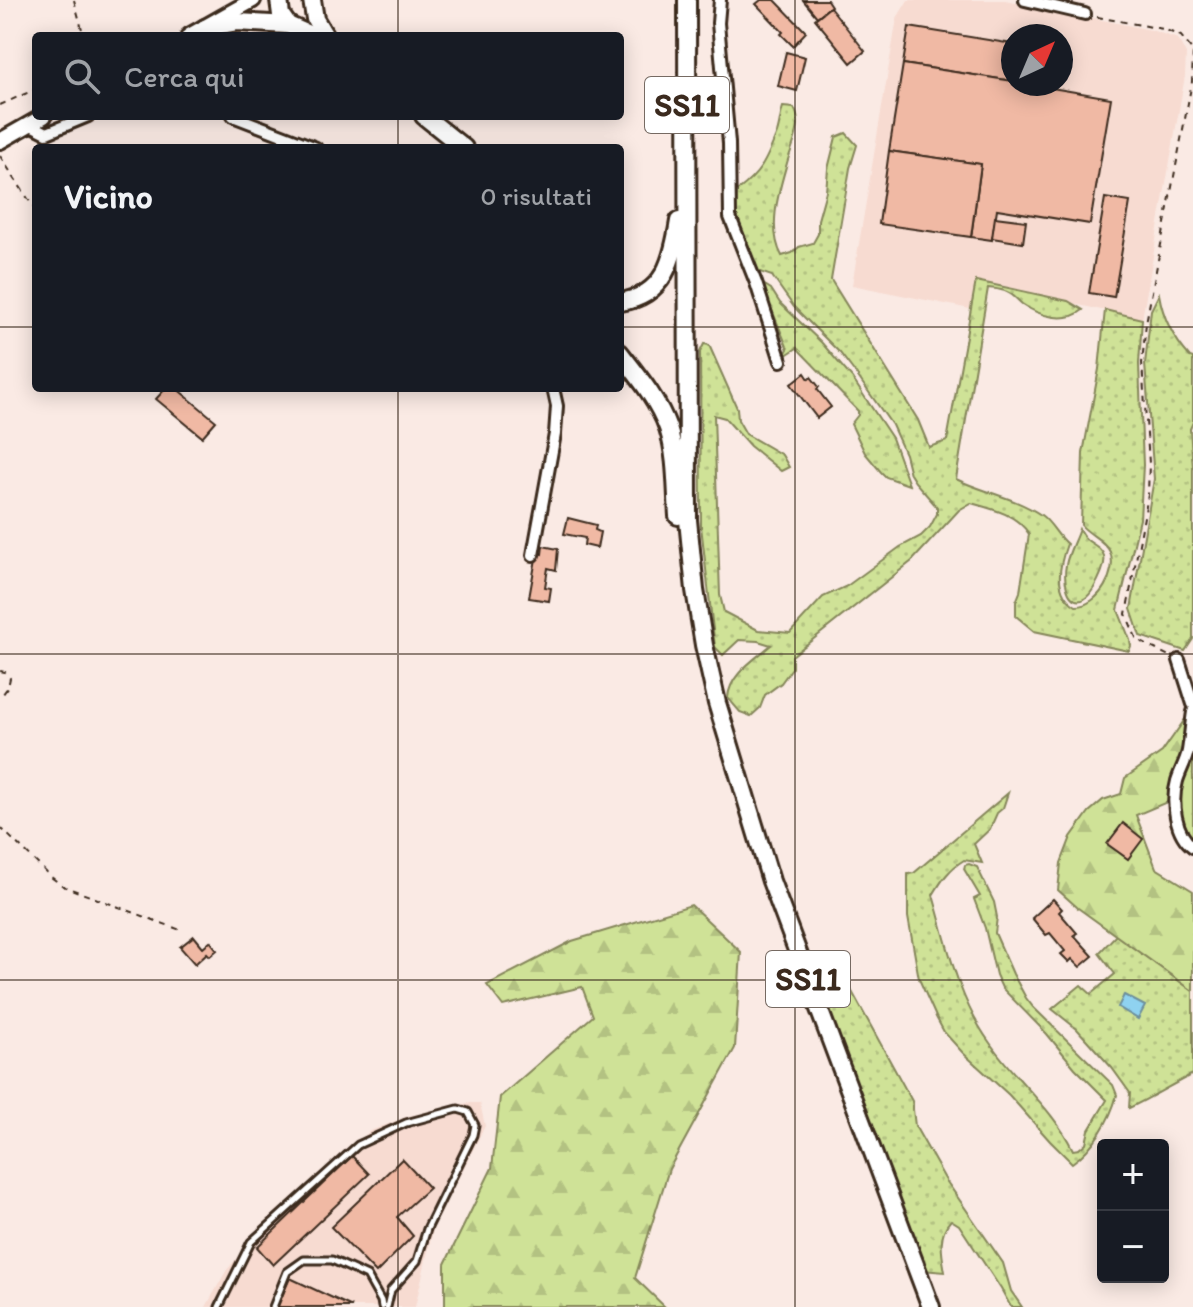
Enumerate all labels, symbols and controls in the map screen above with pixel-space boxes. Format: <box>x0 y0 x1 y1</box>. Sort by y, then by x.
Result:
north arrow <box>1001 24 1073 96</box>
search box <box>32 32 624 120</box>
icon: search <box>60 54 104 98</box>
text: Cerca qui <box>124 58 244 95</box>
road number: SS11 <box>645 77 729 133</box>
text: Vicino <box>64 176 153 217</box>
text: 0 risultati <box>480 180 592 212</box>
road number: SS11 <box>766 951 850 1007</box>
map controls <box>1097 1139 1169 1283</box>
button: + <box>1097 1139 1169 1211</box>
button: − <box>1097 1211 1169 1283</box>

